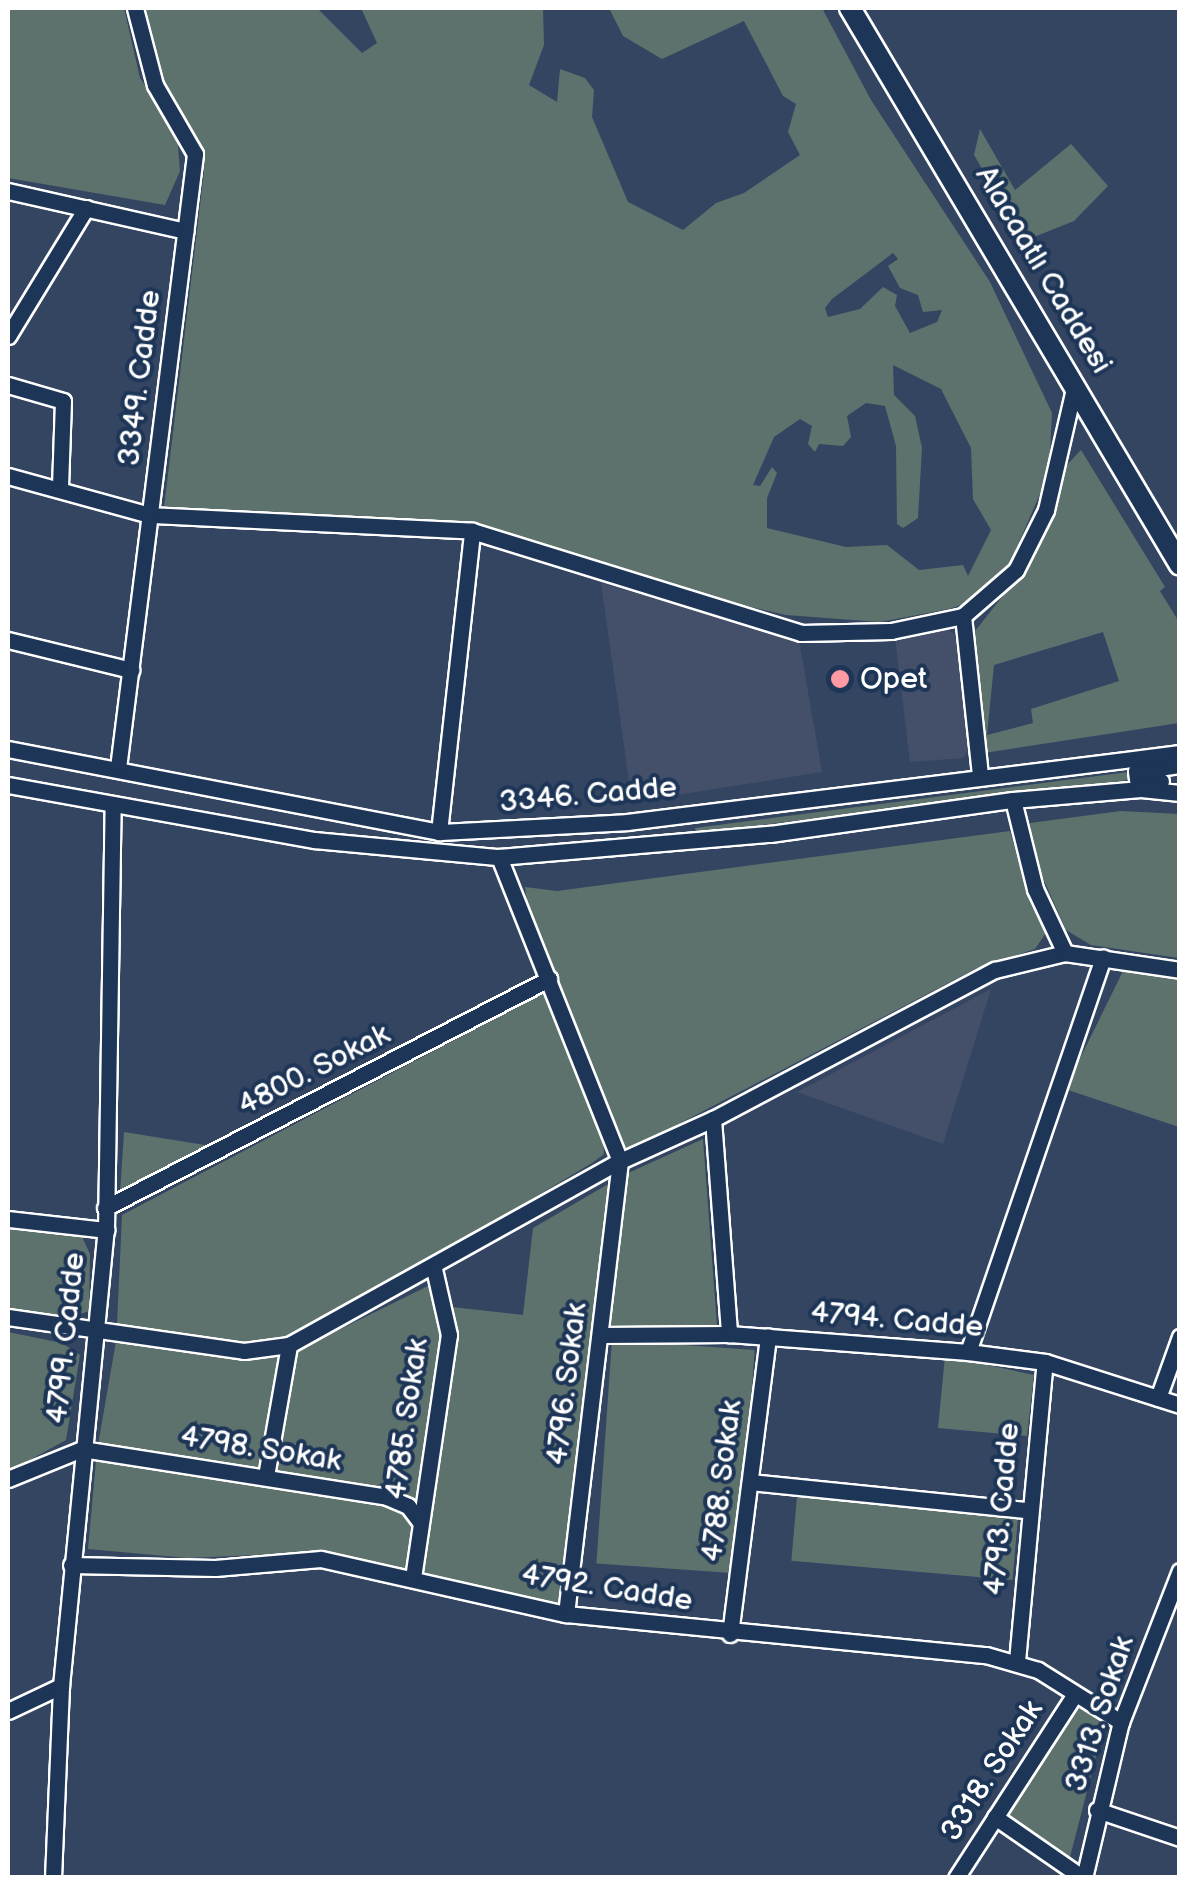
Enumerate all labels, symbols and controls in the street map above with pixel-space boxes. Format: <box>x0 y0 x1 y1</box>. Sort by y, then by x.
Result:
street label: Alacaatlı Caddesi <box>967 160 1119 380</box>
street label: 3349. Cadde <box>111 288 169 468</box>
place label: Opet <box>860 661 927 697</box>
marker: Opet <box>829 668 851 690</box>
street label: 3346. Cadde <box>498 769 678 821</box>
street label: 4800. Sokak <box>232 1016 396 1124</box>
street label: 4799. Cadde <box>39 1251 93 1425</box>
street label: 4794. Cadde <box>809 1295 985 1345</box>
street label: 4796. Sokak <box>539 1301 595 1467</box>
street label: 4785. Sokak <box>378 1336 436 1502</box>
street label: 4788. Sokak <box>694 1398 750 1564</box>
street label: 4798. Sokak <box>178 1418 344 1480</box>
street label: 4793. Cadde <box>977 1421 1027 1597</box>
street label: 4792. Cadde <box>519 1557 695 1619</box>
street label: 3313. Sokak <box>1058 1631 1142 1797</box>
street label: 3318. Sokak <box>933 1694 1051 1848</box>

